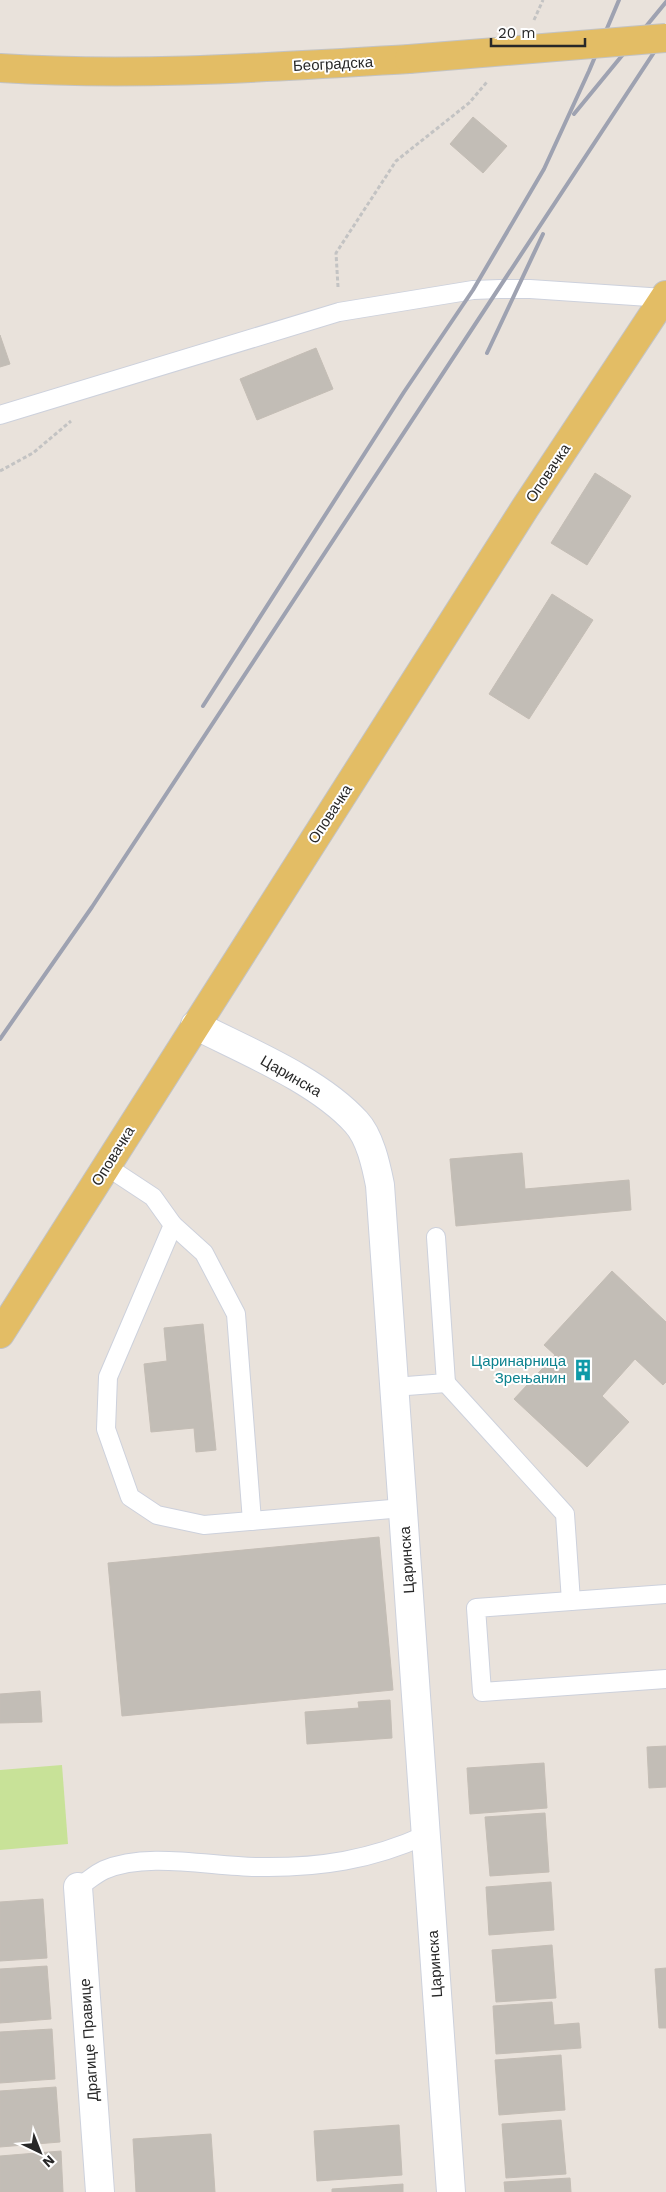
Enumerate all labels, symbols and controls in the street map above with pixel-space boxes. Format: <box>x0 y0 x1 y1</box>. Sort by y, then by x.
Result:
scale bar <box>491 15 585 47</box>
text: 20 m <box>498 24 536 42</box>
street label: Београдска <box>292 53 374 75</box>
street label: Оповачка <box>522 440 575 506</box>
street label: Оповачка <box>304 780 356 847</box>
street label: Царинска <box>257 1051 325 1101</box>
street label: Оповачка <box>88 1122 139 1189</box>
place label: Царинарница Зрењанин <box>471 1352 567 1387</box>
building icon: Царинарница Зрењанин <box>570 1357 596 1383</box>
street label: Царинска <box>396 1525 418 1594</box>
street label: Царинска <box>424 1929 446 1998</box>
street label: Драгице Правице <box>76 1978 102 2102</box>
north arrow <box>15 2127 65 2177</box>
text: N <box>40 2152 58 2171</box>

